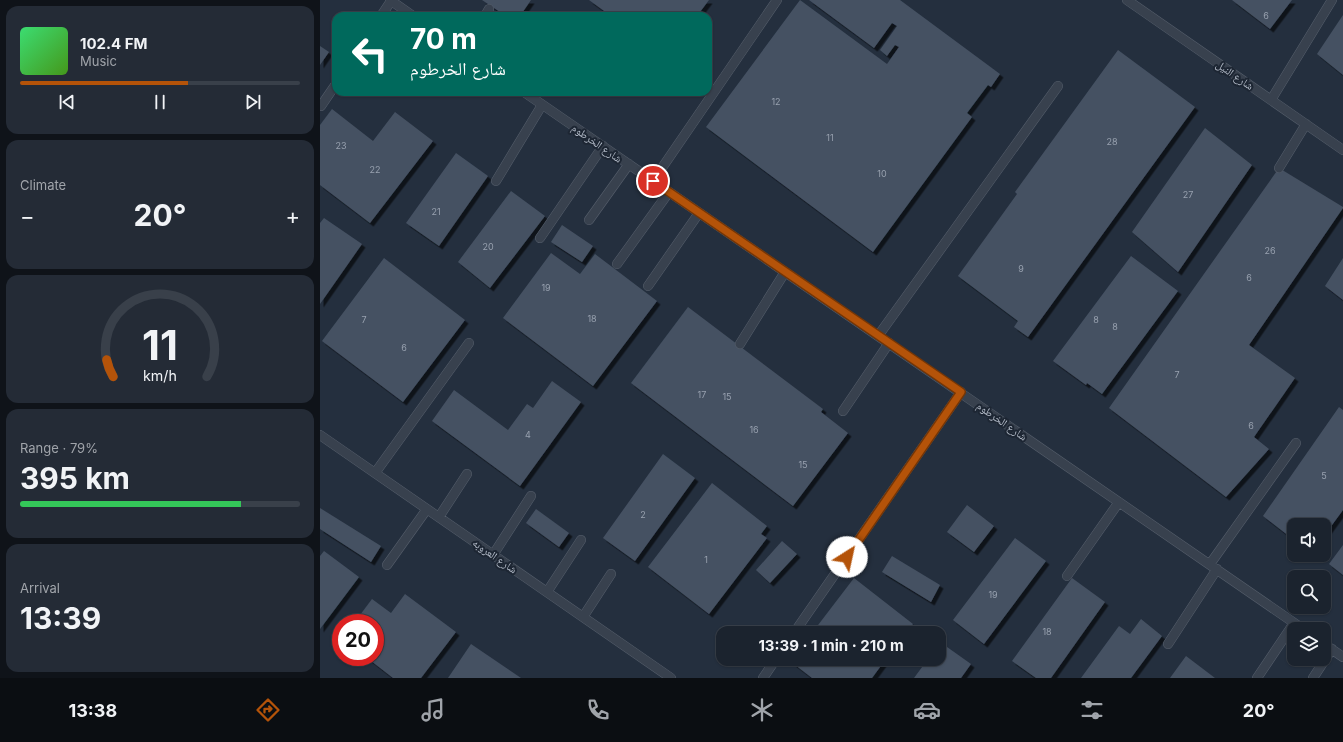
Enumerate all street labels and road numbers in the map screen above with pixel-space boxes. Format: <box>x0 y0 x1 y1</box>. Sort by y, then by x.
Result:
street label: شارع النيل <box>1214 57 1256 93</box>
street label: شارع الخرطوم <box>569 120 625 166</box>
street label: شارع الخرطوم <box>974 398 1030 444</box>
street label: شارع العروبه <box>470 536 520 576</box>

